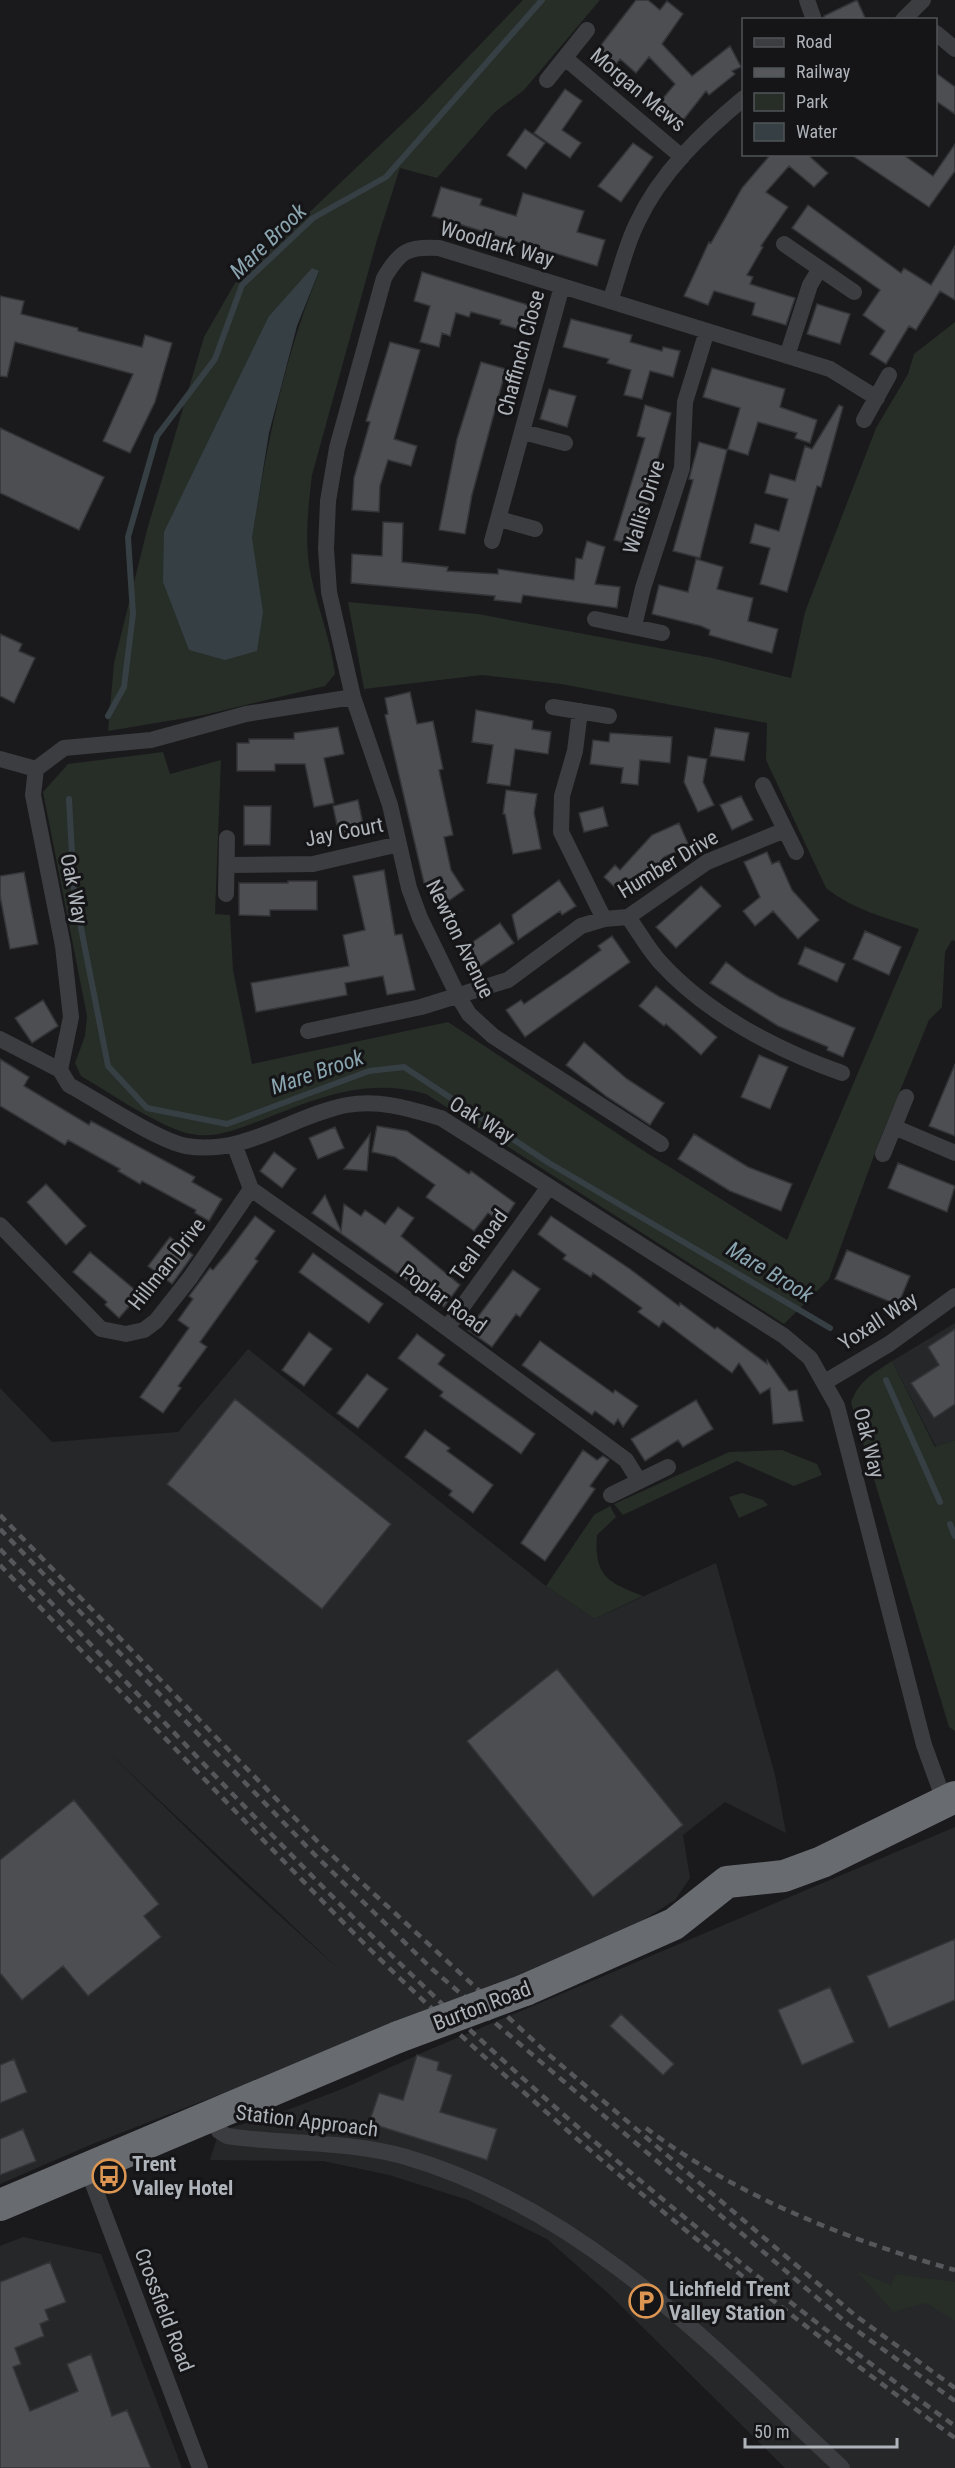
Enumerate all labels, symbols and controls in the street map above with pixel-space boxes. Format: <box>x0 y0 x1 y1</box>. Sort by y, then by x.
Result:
legend <box>742 18 937 156</box>
text: Road <box>796 31 832 52</box>
street label: Morgan Mews <box>585 43 691 137</box>
text: Railway <box>796 61 851 82</box>
text: Park <box>796 91 828 112</box>
text: Water <box>796 121 838 142</box>
water label: Mare Brook <box>225 198 312 284</box>
street label: Woodlark Way <box>437 216 557 272</box>
street label: Chaffinch Close <box>493 287 549 419</box>
street label: Wallis Drive <box>618 457 670 557</box>
street label: Jay Court <box>303 813 385 851</box>
street label: Humber Drive <box>614 825 722 903</box>
street label: Oak Way <box>55 852 93 927</box>
street label: Newton Avenue <box>421 876 499 1002</box>
water label: Mare Brook <box>267 1044 367 1100</box>
street label: Oak Way <box>445 1091 519 1149</box>
street label: Teal Road <box>445 1205 513 1285</box>
street label: Hillman Drive <box>124 1213 210 1315</box>
water label: Mare Brook <box>722 1236 818 1308</box>
street label: Poplar Road <box>395 1260 491 1338</box>
street label: Yoxall Way <box>834 1287 922 1355</box>
street label: Oak Way <box>849 1406 889 1481</box>
street label: Burton Road <box>430 1976 534 2036</box>
street label: Station Approach <box>234 2100 380 2142</box>
place label: Trent Valley Hotel <box>132 2152 233 2200</box>
bus stop icon: Trent Valley Hotel <box>91 2158 127 2194</box>
street label: Crossfield Road <box>129 2245 199 2375</box>
place label: Lichfield Trent Valley Station <box>669 2277 790 2325</box>
parking icon: Lichfield Trent Valley Station <box>628 2283 664 2319</box>
scale bar <box>745 2411 896 2449</box>
text: 50 m <box>754 2421 789 2442</box>

